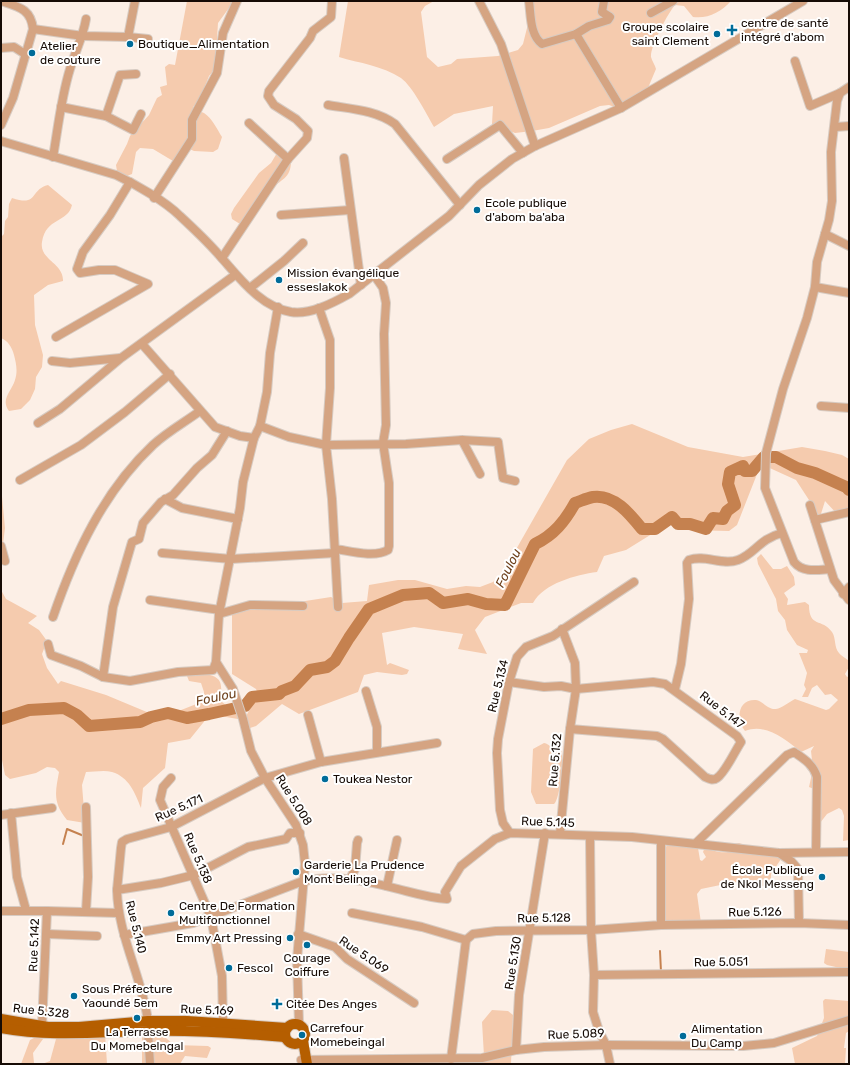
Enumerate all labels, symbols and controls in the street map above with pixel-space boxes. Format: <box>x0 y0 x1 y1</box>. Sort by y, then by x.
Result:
place label: centre de santé intégré d'abom <box>741 16 829 44</box>
place label: Groupe scolaire saint Clement <box>622 20 709 48</box>
marker: centre de santé intégré d'abom <box>726 24 738 36</box>
marker: Groupe scolaire saint Clement <box>712 29 722 39</box>
place label: Boutique_Alimentation <box>138 37 269 51</box>
place label: Atelier de couture <box>40 39 101 67</box>
marker: Boutique_Alimentation <box>125 39 135 49</box>
marker: Atelier de couture <box>27 48 37 58</box>
place label: Ecole publique d'abom ba'aba <box>485 196 567 224</box>
marker: Ecole publique d'abom ba'aba <box>472 205 482 215</box>
place label: Mission évangélique esseslakok <box>287 266 400 294</box>
marker: Mission évangélique esseslakok <box>274 275 284 285</box>
water label: Foulou <box>492 546 524 590</box>
street label: Rue 5.134 <box>485 658 511 714</box>
water label: Foulou <box>194 685 238 709</box>
street label: Rue 5.147 <box>697 688 747 732</box>
street label: Rue 5.132 <box>546 733 564 787</box>
street label: Rue 5.008 <box>273 772 315 828</box>
place label: Toukea Nestor <box>333 772 413 786</box>
marker: Toukea Nestor <box>320 774 330 784</box>
street label: Rue 5.171 <box>153 791 205 825</box>
street label: Rue 5.145 <box>521 814 575 830</box>
street label: Rue 5.138 <box>181 830 215 886</box>
place label: Garderie La Prudence Mont Belinga <box>304 858 425 886</box>
place label: École Publique de Nkol Messeng <box>721 863 814 891</box>
marker: Garderie La Prudence Mont Belinga <box>291 867 301 877</box>
marker: École Publique de Nkol Messeng <box>817 872 827 882</box>
street label: Rue 5.140 <box>123 899 149 955</box>
place label: Centre De Formation Multifonctionnel <box>179 899 295 927</box>
street label: Rue 5.126 <box>728 905 782 919</box>
marker: Centre De Formation Multifonctionnel <box>166 908 176 918</box>
street label: Rue 5.128 <box>517 911 571 925</box>
street label: Rue 5.142 <box>26 918 42 972</box>
place label: Emmy Art Pressing <box>176 931 282 945</box>
marker: Emmy Art Pressing <box>285 933 295 943</box>
street label: Rue 5.069 <box>337 933 391 977</box>
street label: Rue 5.130 <box>502 935 524 991</box>
marker: Courage Coiffure <box>302 940 312 950</box>
place label: Courage Coiffure <box>283 951 331 979</box>
street label: Rue 5.051 <box>694 955 748 969</box>
place label: Fescol <box>237 961 273 975</box>
marker: Fescol <box>224 963 234 973</box>
place label: Sous Préfecture Yaoundé 5em <box>82 982 173 1010</box>
marker: Sous Préfecture Yaoundé 5em <box>69 991 79 1001</box>
place label: Citée Des Anges <box>286 997 377 1011</box>
marker: Citée Des Anges <box>271 998 283 1010</box>
street label: Rue 5.328 <box>12 1001 70 1021</box>
street label: Rue 5.169 <box>180 1002 234 1018</box>
marker: La Terrasse Du Momebelngal <box>132 1013 142 1023</box>
place label: Carrefour Momebeingal <box>310 1021 385 1049</box>
place label: Alimentation Du Camp <box>691 1022 762 1050</box>
place label: La Terrasse Du Momebelngal <box>91 1025 184 1053</box>
street label: Rue 5.089 <box>547 1026 605 1042</box>
marker: Carrefour Momebeingal <box>297 1030 307 1040</box>
marker: Alimentation Du Camp <box>678 1031 688 1041</box>

